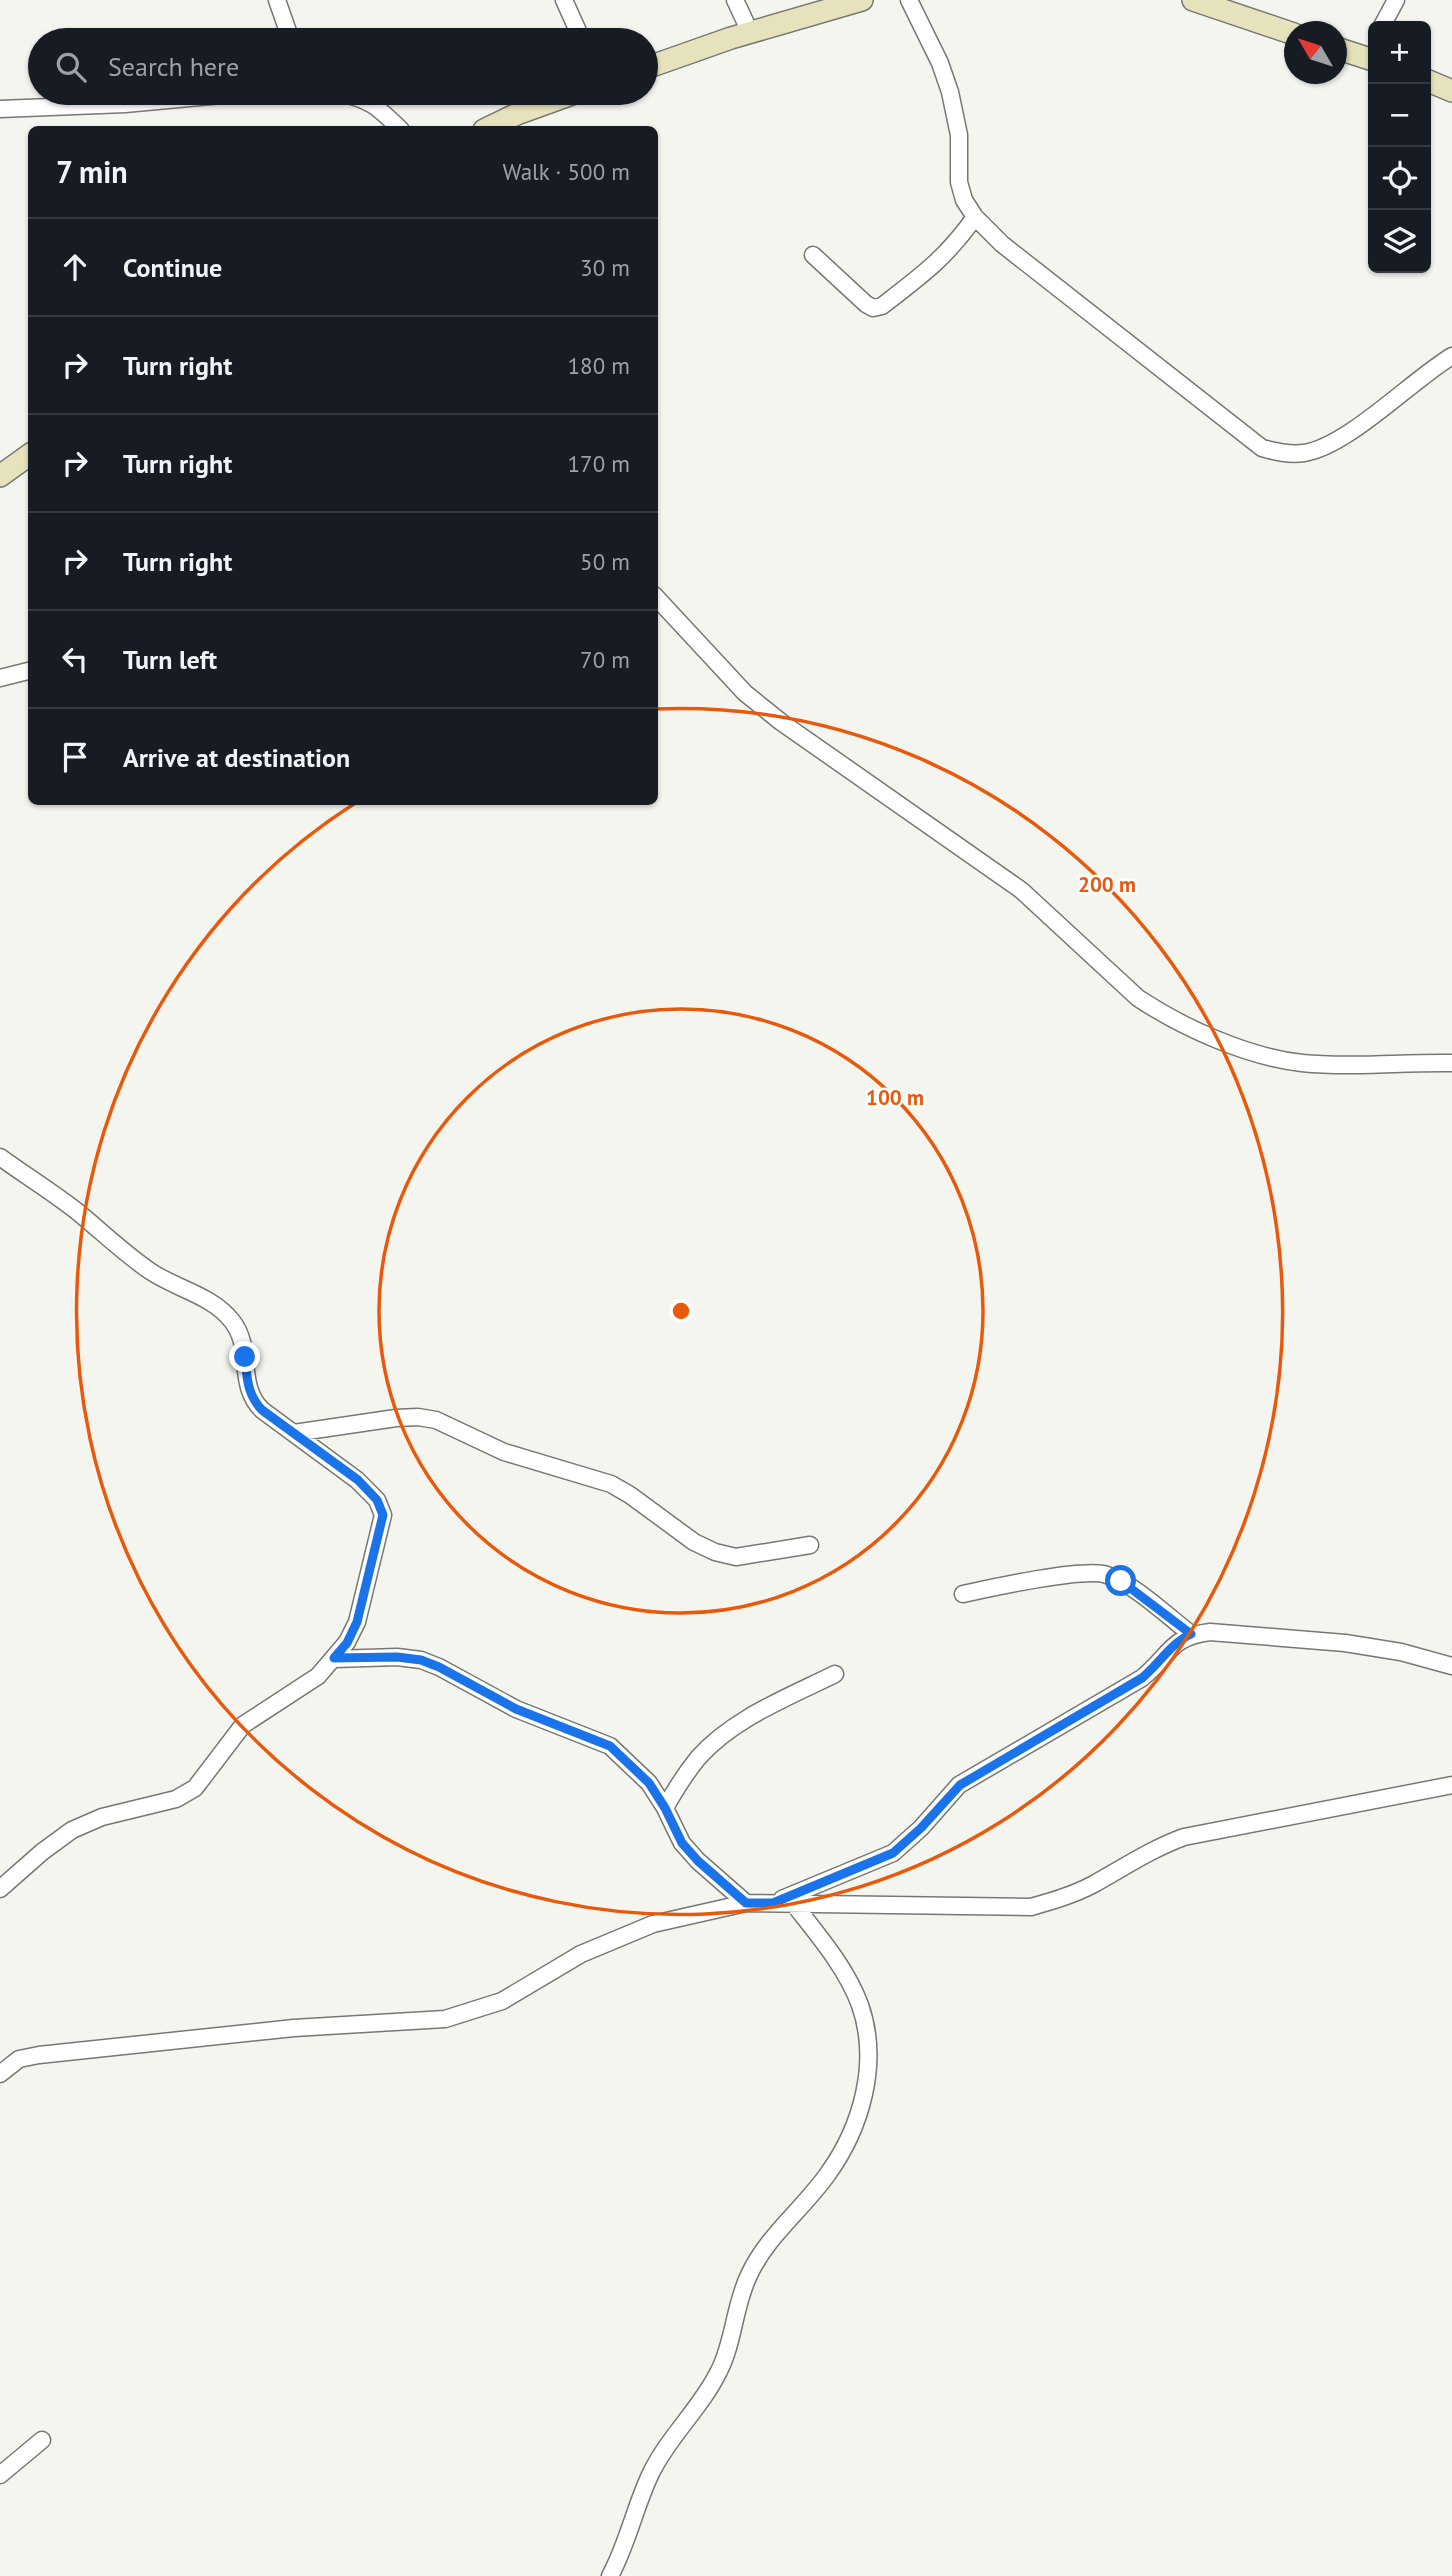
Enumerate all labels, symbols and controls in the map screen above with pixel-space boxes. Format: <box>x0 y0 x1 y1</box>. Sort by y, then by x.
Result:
north arrow <box>1284 21 1347 84</box>
map controls <box>1368 21 1431 273</box>
button: + <box>1368 21 1431 84</box>
search box <box>28 28 658 105</box>
icon: search <box>52 48 90 86</box>
text: Search here <box>108 50 239 83</box>
button: − <box>1368 84 1431 147</box>
button: locate <box>1368 147 1431 210</box>
text: 7 min <box>56 152 128 191</box>
text: Walk · 500 m <box>503 157 630 186</box>
button: layers <box>1368 210 1431 273</box>
icon: ahead <box>56 248 94 286</box>
text: Continue <box>123 251 222 284</box>
text: 30 m <box>580 253 630 282</box>
icon: right <box>56 346 94 384</box>
text: Turn right <box>123 349 232 382</box>
text: 180 m <box>568 351 630 380</box>
icon: right <box>56 444 94 482</box>
text: Turn right <box>123 447 232 480</box>
text: 170 m <box>568 449 630 478</box>
icon: right <box>56 542 94 580</box>
text: Turn right <box>123 545 232 578</box>
text: 50 m <box>580 547 630 576</box>
icon: left <box>56 640 94 678</box>
text: Turn left <box>123 643 217 676</box>
text: 70 m <box>580 645 630 674</box>
icon: arrive <box>56 738 94 776</box>
text: Arrive at destination <box>123 741 350 774</box>
text: 200 m <box>1078 871 1136 898</box>
text: 100 m <box>866 1084 924 1111</box>
centre of rings <box>669 1299 693 1323</box>
route end <box>229 1341 260 1372</box>
route start <box>1105 1565 1136 1596</box>

